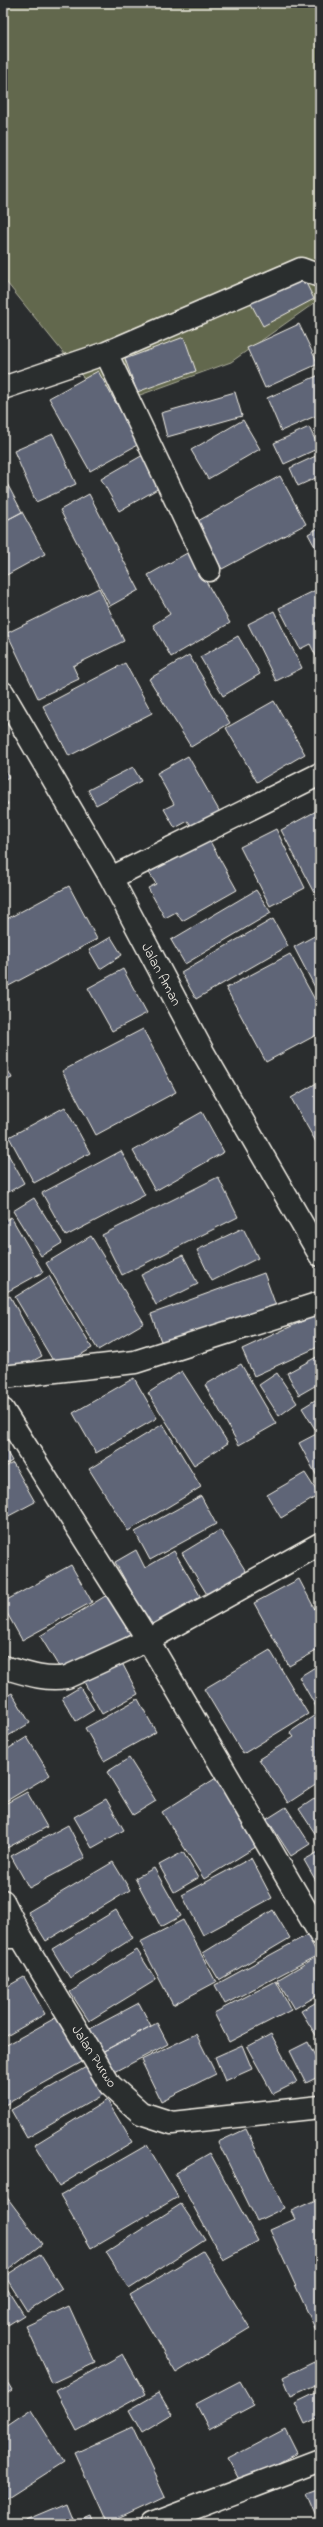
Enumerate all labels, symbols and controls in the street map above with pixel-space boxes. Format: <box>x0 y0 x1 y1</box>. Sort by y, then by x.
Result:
street label: Jalan Aman <box>135 939 186 1010</box>
street label: Jalan Purwo <box>66 2021 122 2092</box>

